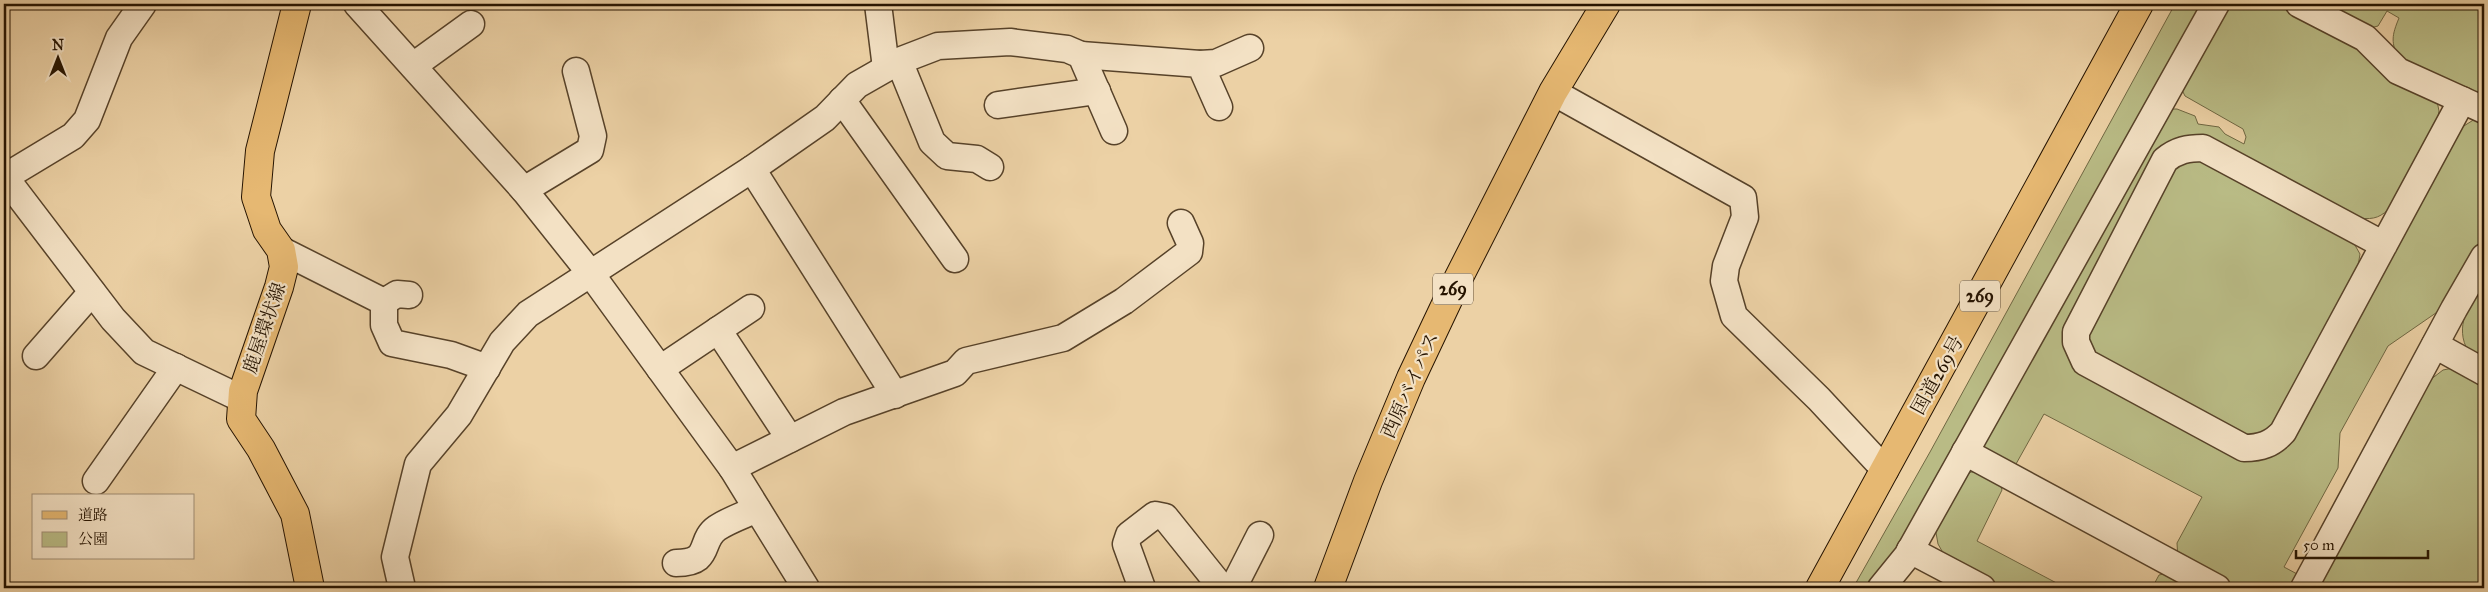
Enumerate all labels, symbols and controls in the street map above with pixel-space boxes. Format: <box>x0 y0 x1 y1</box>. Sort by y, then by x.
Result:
north arrow <box>32 32 82 82</box>
text: N <box>52 37 64 54</box>
road number: 269 <box>1433 274 1473 304</box>
street label: 鹿屋環状線 <box>238 279 290 377</box>
road number: 269 <box>1960 280 2000 312</box>
street label: 西原バイパス <box>1376 328 1444 442</box>
street label: 国道269号 <box>1906 332 1968 418</box>
legend <box>32 494 195 560</box>
text: 道路 <box>78 506 108 524</box>
scale bar <box>2296 527 2428 559</box>
text: 公園 <box>78 530 108 548</box>
text: 50 m <box>2303 536 2335 554</box>

